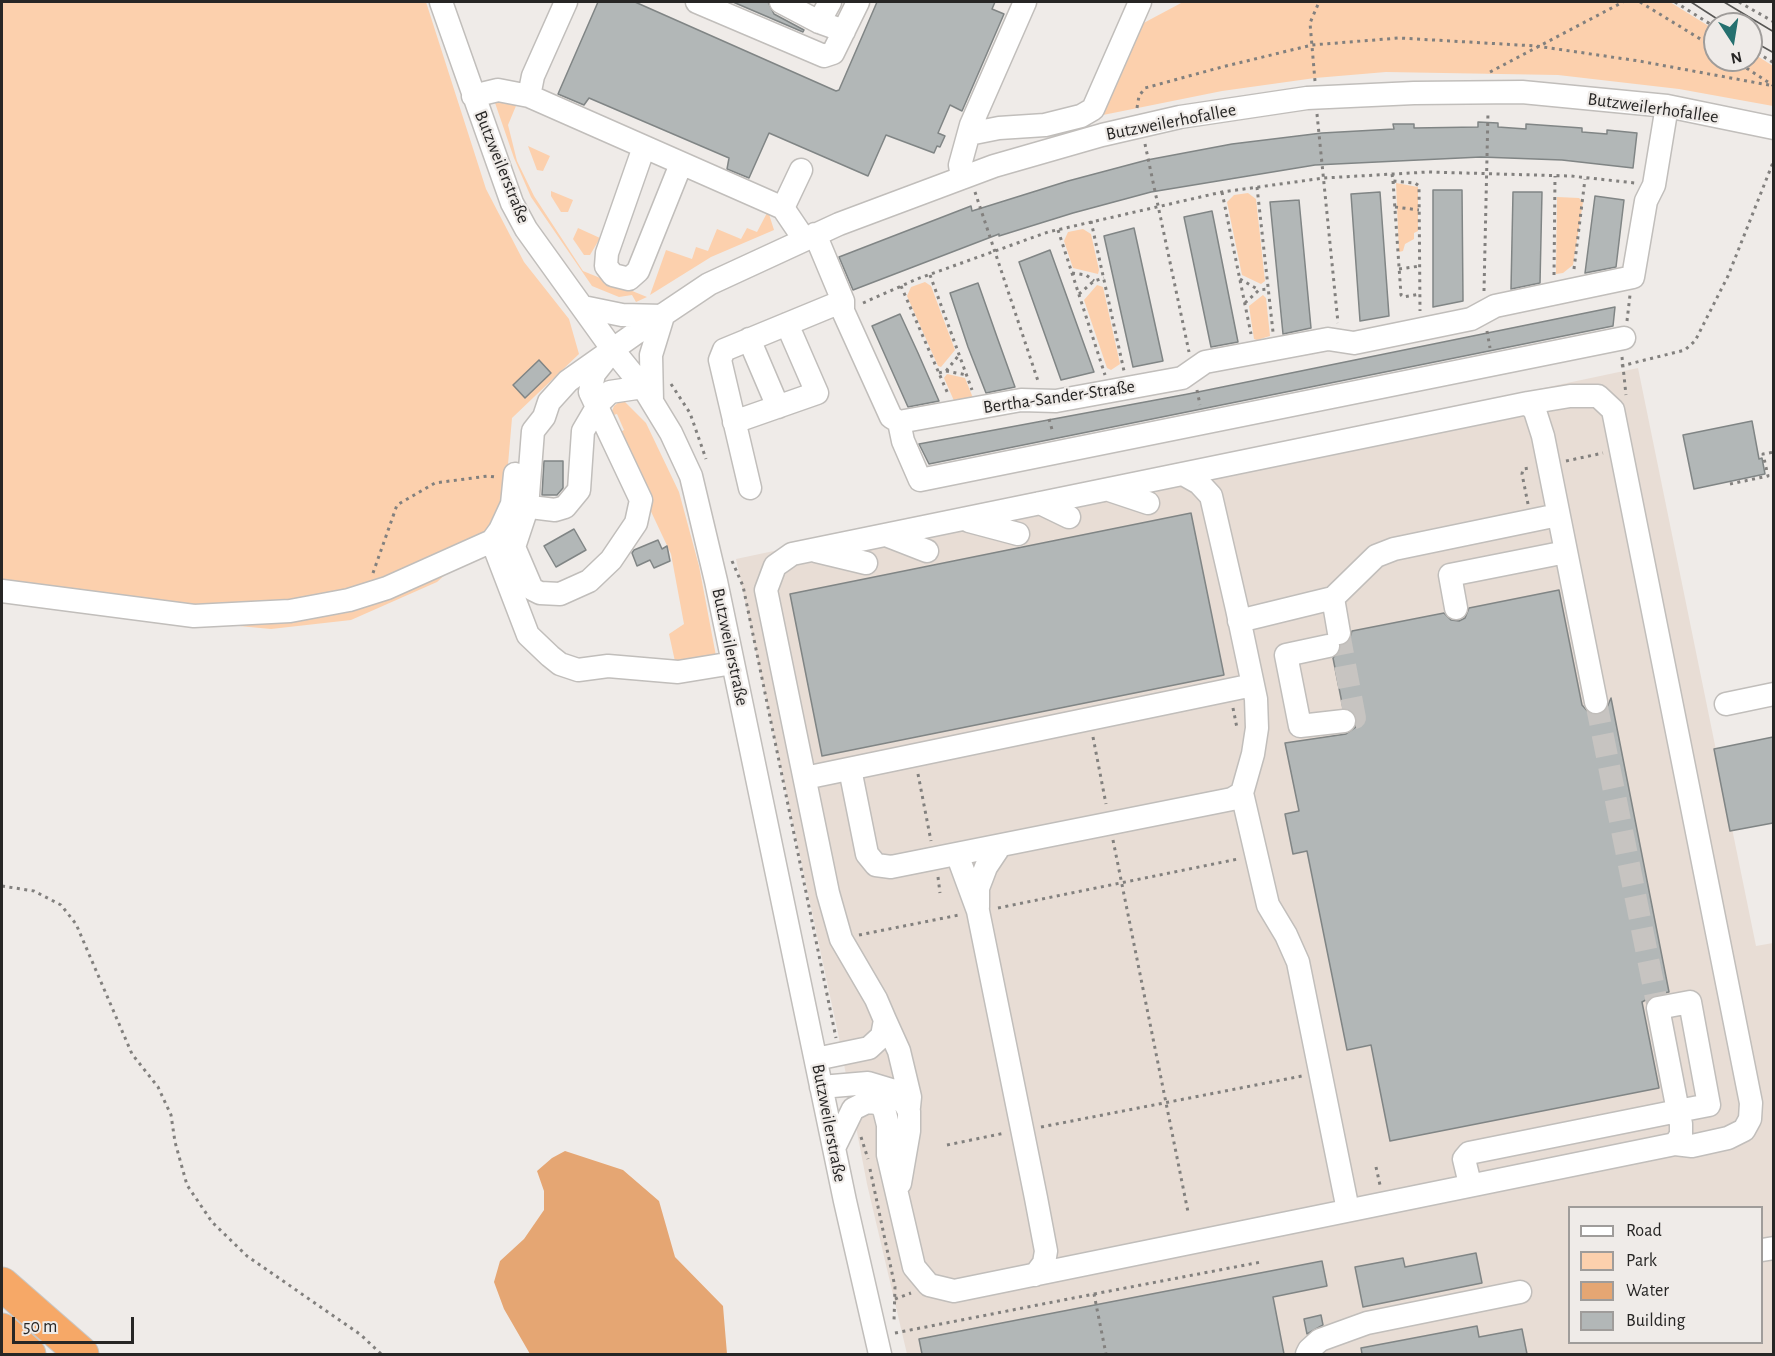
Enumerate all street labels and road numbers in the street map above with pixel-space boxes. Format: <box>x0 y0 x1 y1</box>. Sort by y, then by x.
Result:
street label: Butzweilerhofallee <box>1586 88 1720 128</box>
street label: Butzweilerhofallee <box>1104 99 1238 145</box>
street label: Butzweilerstraße <box>470 107 534 227</box>
street label: Bertha-Sander-Straße <box>982 376 1136 418</box>
street label: Butzweilerstraße <box>707 586 753 708</box>
street label: Butzweilerstraße <box>807 1062 851 1184</box>

